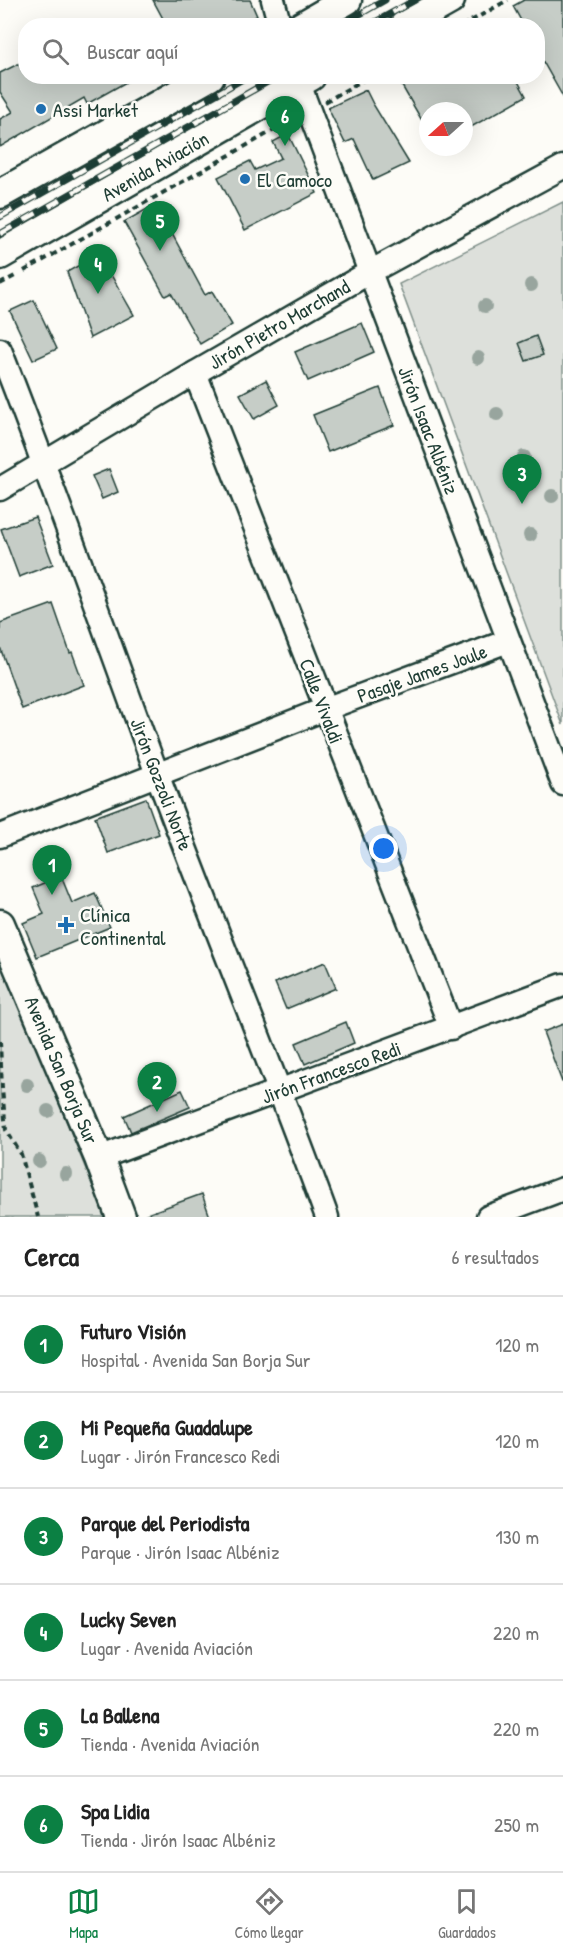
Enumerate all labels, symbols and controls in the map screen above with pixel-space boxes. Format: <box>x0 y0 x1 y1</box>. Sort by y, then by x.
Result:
search box <box>18 18 545 84</box>
icon: search <box>39 35 72 68</box>
text: Buscar aquí <box>87 36 179 66</box>
place label: Assi Market <box>53 96 139 123</box>
pin: 6 <box>266 96 304 146</box>
marker: Assi Market <box>34 102 48 116</box>
north arrow <box>419 102 473 156</box>
street label: Avenida Aviación <box>97 125 213 207</box>
place label: El Camoco <box>257 166 332 193</box>
marker: El Camoco <box>238 172 252 186</box>
pin: 5 <box>140 202 180 251</box>
pin: 4 <box>78 244 118 294</box>
street label: Jirón Pietro Marchand <box>203 272 355 375</box>
street label: Jirón Isaac Albéniz <box>392 362 466 498</box>
pin: 3 <box>502 454 542 504</box>
street label: Pasaje James Joule <box>353 637 491 709</box>
street label: Calle Vivaldi <box>293 655 351 747</box>
street label: Jirón Gozzoli Norte <box>124 714 200 854</box>
your location <box>369 834 398 863</box>
pin: 1 <box>32 846 72 895</box>
place label: Clínica Continental <box>80 901 166 951</box>
marker: Clínica Continental <box>57 916 75 934</box>
street label: Avenida San Borja Sur <box>19 992 105 1148</box>
street label: Jirón Francesco Redi <box>258 1034 404 1110</box>
pin: 2 <box>138 1062 176 1112</box>
text: Cerca <box>24 1239 79 1274</box>
text: 6 resultados <box>451 1243 539 1270</box>
text: Futuro Visión <box>81 1316 186 1346</box>
text: 1 <box>40 1331 47 1358</box>
text: 120 m <box>495 1331 539 1358</box>
text: Hospital · Avenida San Borja Sur <box>81 1346 310 1373</box>
text: Mi Pequeña Guadalupe <box>81 1412 253 1442</box>
text: 2 <box>39 1427 48 1454</box>
text: 120 m <box>495 1427 539 1454</box>
text: Lugar · Jirón Francesco Redi <box>81 1442 281 1469</box>
text: Parque del Periodista <box>81 1508 250 1538</box>
text: 3 <box>39 1523 48 1550</box>
text: 130 m <box>496 1523 539 1550</box>
text: Parque · Jirón Isaac Albéniz <box>81 1538 280 1565</box>
text: Lucky Seven <box>81 1604 176 1634</box>
text: 4 <box>40 1619 47 1646</box>
text: 220 m <box>493 1619 539 1646</box>
text: Lugar · Avenida Aviación <box>81 1634 253 1661</box>
text: La Ballena <box>81 1700 159 1730</box>
text: 5 <box>39 1715 48 1742</box>
text: 220 m <box>493 1715 539 1742</box>
text: Tienda · Avenida Aviación <box>81 1730 260 1757</box>
text: Spa Lidia <box>81 1796 149 1826</box>
text: 6 <box>40 1811 47 1838</box>
text: 250 m <box>494 1811 539 1838</box>
text: Tienda · Jirón Isaac Albéniz <box>81 1826 276 1853</box>
tab: Mapa <box>67 1885 100 1943</box>
tab: Cómo llegar <box>235 1885 304 1943</box>
tab: Guardados <box>438 1885 496 1943</box>

